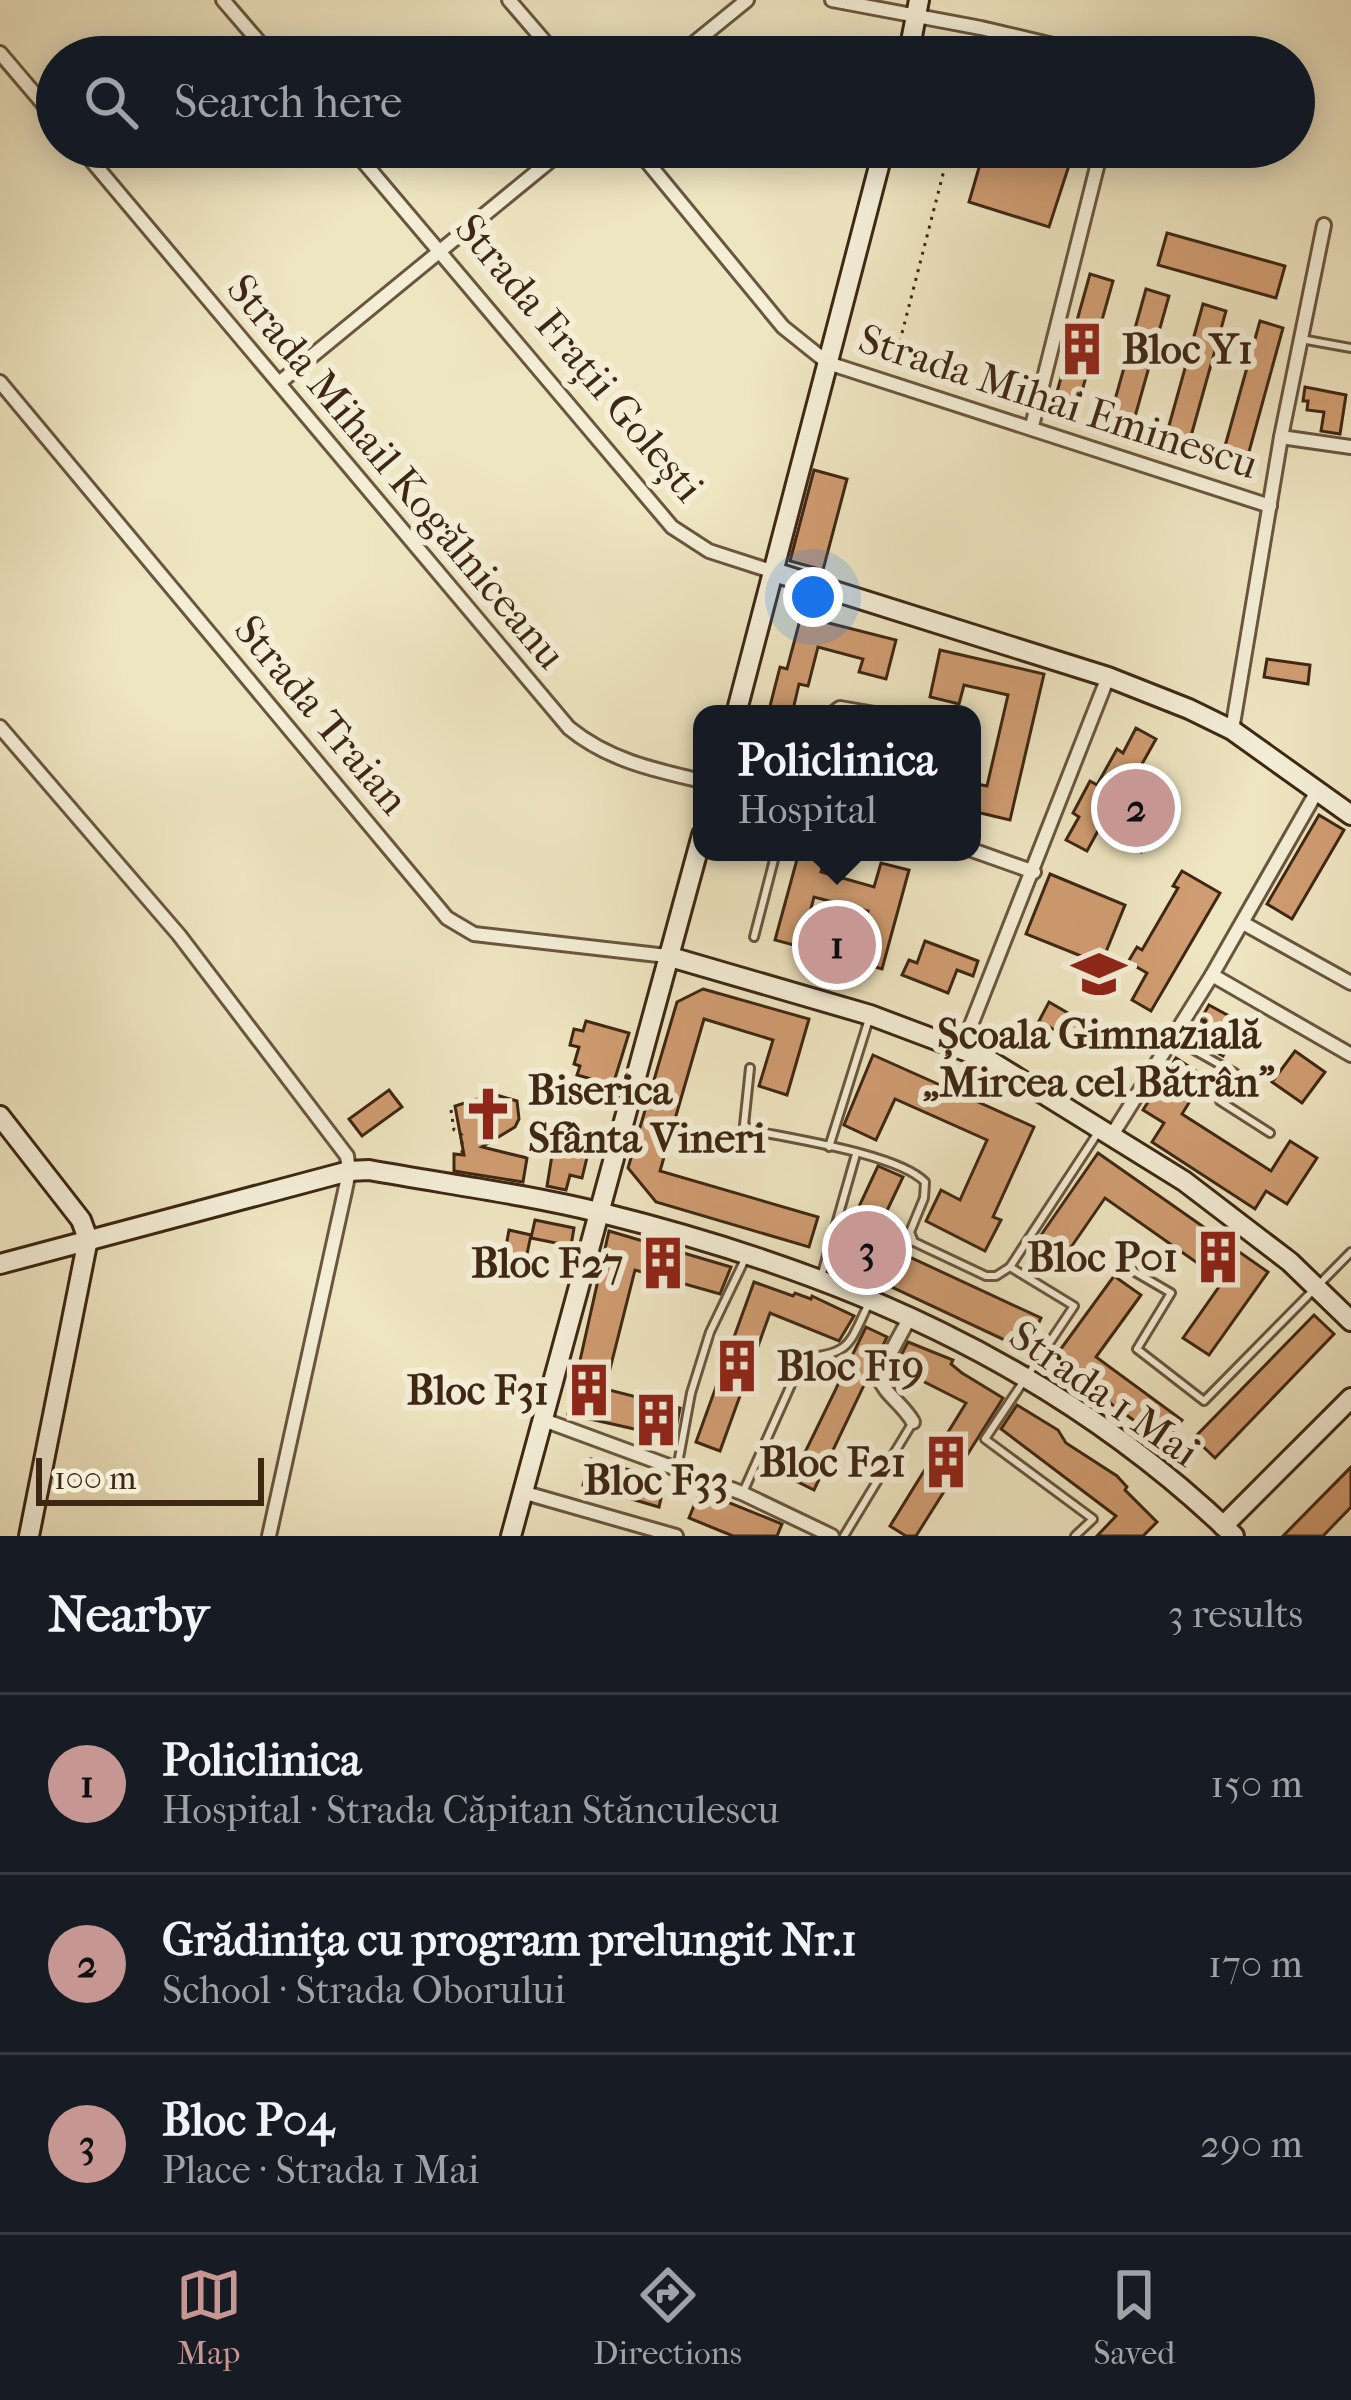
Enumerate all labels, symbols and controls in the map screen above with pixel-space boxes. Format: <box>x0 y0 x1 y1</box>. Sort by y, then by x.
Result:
search box <box>36 36 1315 168</box>
icon: search <box>78 69 144 135</box>
text: Search here <box>174 76 402 129</box>
street label: Strada Frații Golești <box>445 205 713 511</box>
street label: Strada Mihail Kogălniceanu <box>217 265 575 679</box>
street label: Strada Mihai Eminescu <box>852 314 1264 490</box>
building icon: Bloc Y1 <box>1053 320 1111 378</box>
place label: Bloc Y1 <box>1122 325 1253 374</box>
your location <box>783 567 843 627</box>
street label: Strada Traian <box>224 606 418 824</box>
popup <box>693 705 981 861</box>
text: Policlinica <box>737 734 937 787</box>
pin: 2 <box>1097 763 1175 853</box>
text: Hospital <box>737 787 877 833</box>
pin: 1 <box>798 900 876 990</box>
school or university icon: Școala Gimnazială „Mircea cel Bătrân” <box>1070 945 1128 1003</box>
place label: Școala Gimnazială „Mircea cel Bătrân” <box>922 1010 1275 1107</box>
place label: Biserica Sfânta Vineri <box>528 1066 766 1163</box>
church icon: Biserica Sfânta Vineri <box>459 1085 517 1143</box>
pin: 3 <box>828 1205 906 1295</box>
building icon: Bloc P01 <box>1189 1228 1247 1286</box>
place label: Bloc P01 <box>1027 1233 1178 1282</box>
building icon: Bloc F27 <box>634 1234 692 1292</box>
place label: Bloc F27 <box>471 1239 623 1288</box>
street label: Strada 1 Mai <box>1000 1311 1208 1477</box>
building icon: Bloc F19 <box>708 1337 766 1395</box>
place label: Bloc F19 <box>777 1342 924 1391</box>
building icon: Bloc F31 <box>560 1361 618 1419</box>
place label: Bloc F31 <box>407 1366 549 1415</box>
building icon: Bloc F33 <box>627 1391 685 1449</box>
building icon: Bloc F21 <box>917 1433 975 1491</box>
place label: Bloc F21 <box>759 1438 906 1487</box>
scale bar <box>36 1452 264 1505</box>
place label: Bloc F33 <box>584 1456 728 1505</box>
text: 100 m <box>54 1459 137 1498</box>
text: Nearby <box>48 1584 209 1644</box>
text: 3 results <box>1168 1591 1303 1637</box>
text: Policlinica <box>162 1734 361 1787</box>
text: 1 <box>80 1761 94 1807</box>
text: 150 m <box>1210 1761 1303 1807</box>
text: Hospital · Strada Căpitan Stănculescu <box>162 1787 779 1833</box>
text: Grădinița cu program prelungit Nr.1 <box>162 1914 857 1967</box>
text: 2 <box>77 1941 97 1987</box>
text: 170 m <box>1208 1941 1303 1987</box>
text: School · Strada Oborului <box>162 1967 566 2013</box>
text: Bloc P04 <box>162 2094 334 2147</box>
text: 3 <box>79 2121 95 2167</box>
text: 290 m <box>1200 2121 1303 2167</box>
text: Place · Strada 1 Mai <box>162 2147 479 2193</box>
tab: Map <box>176 2262 242 2373</box>
tab: Directions <box>593 2262 742 2373</box>
tab: Saved <box>1093 2262 1175 2373</box>

